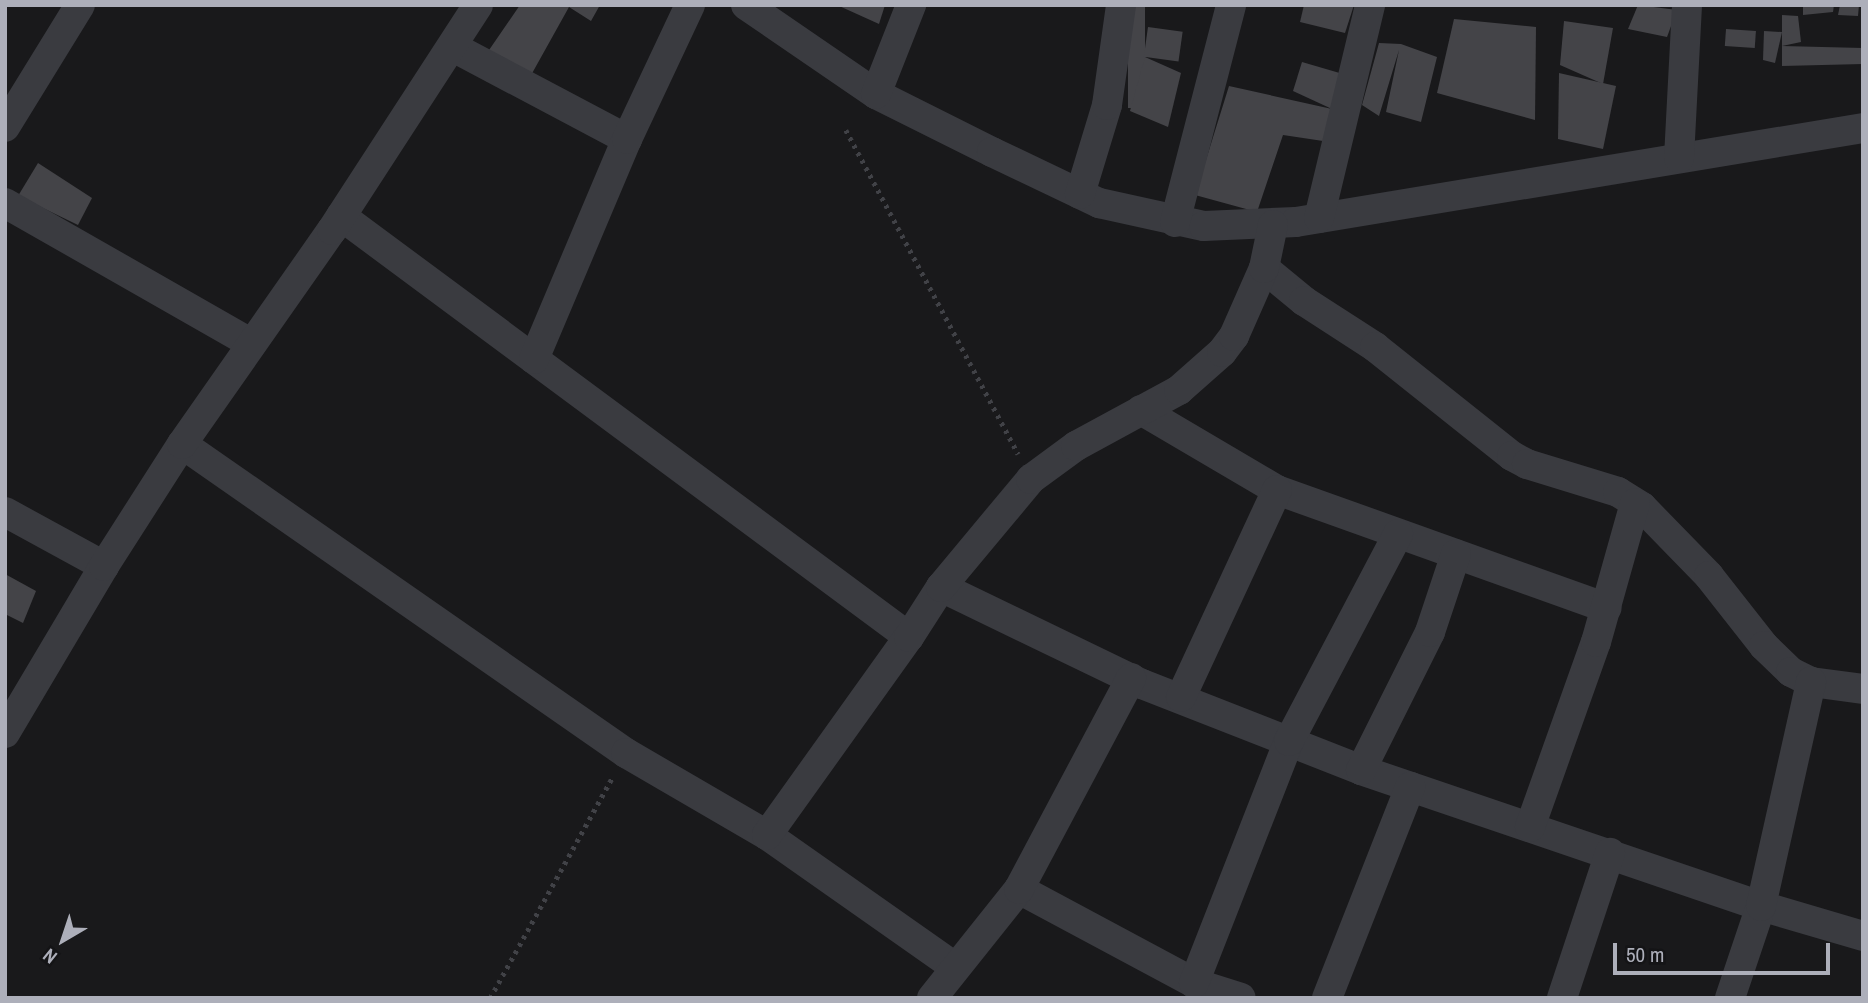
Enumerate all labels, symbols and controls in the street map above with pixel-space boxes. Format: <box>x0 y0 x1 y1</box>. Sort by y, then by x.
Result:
north arrow <box>28 905 98 975</box>
scale bar <box>1616 930 1833 974</box>
text: 50 m <box>1626 940 1664 969</box>
text: N <box>37 943 62 970</box>

